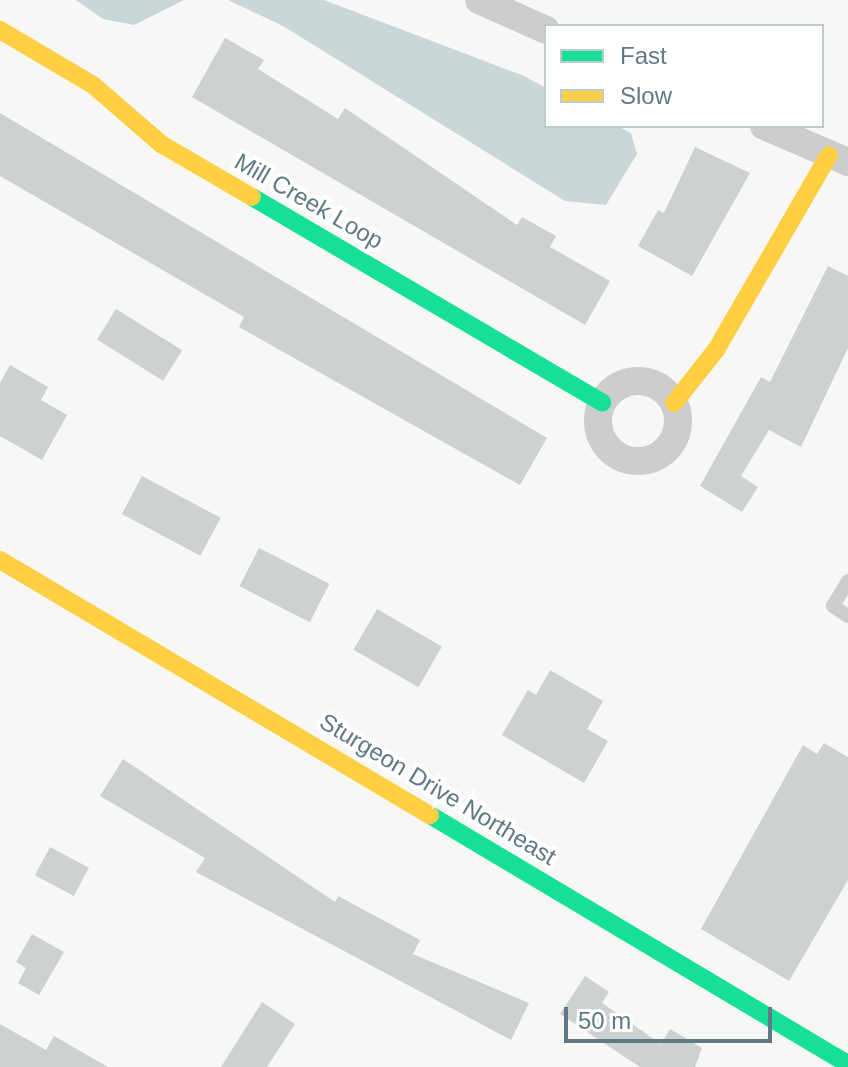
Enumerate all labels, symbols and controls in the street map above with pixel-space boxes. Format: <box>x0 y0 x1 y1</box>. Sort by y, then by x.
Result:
legend <box>544 24 824 128</box>
text: Fast <box>620 42 667 69</box>
text: Slow <box>620 82 672 109</box>
street label: Mill Creek Loop <box>230 147 388 255</box>
street label: Sturgeon Drive Northeast <box>315 707 561 871</box>
scale bar <box>568 991 776 1041</box>
text: 50 m <box>578 1007 631 1034</box>

